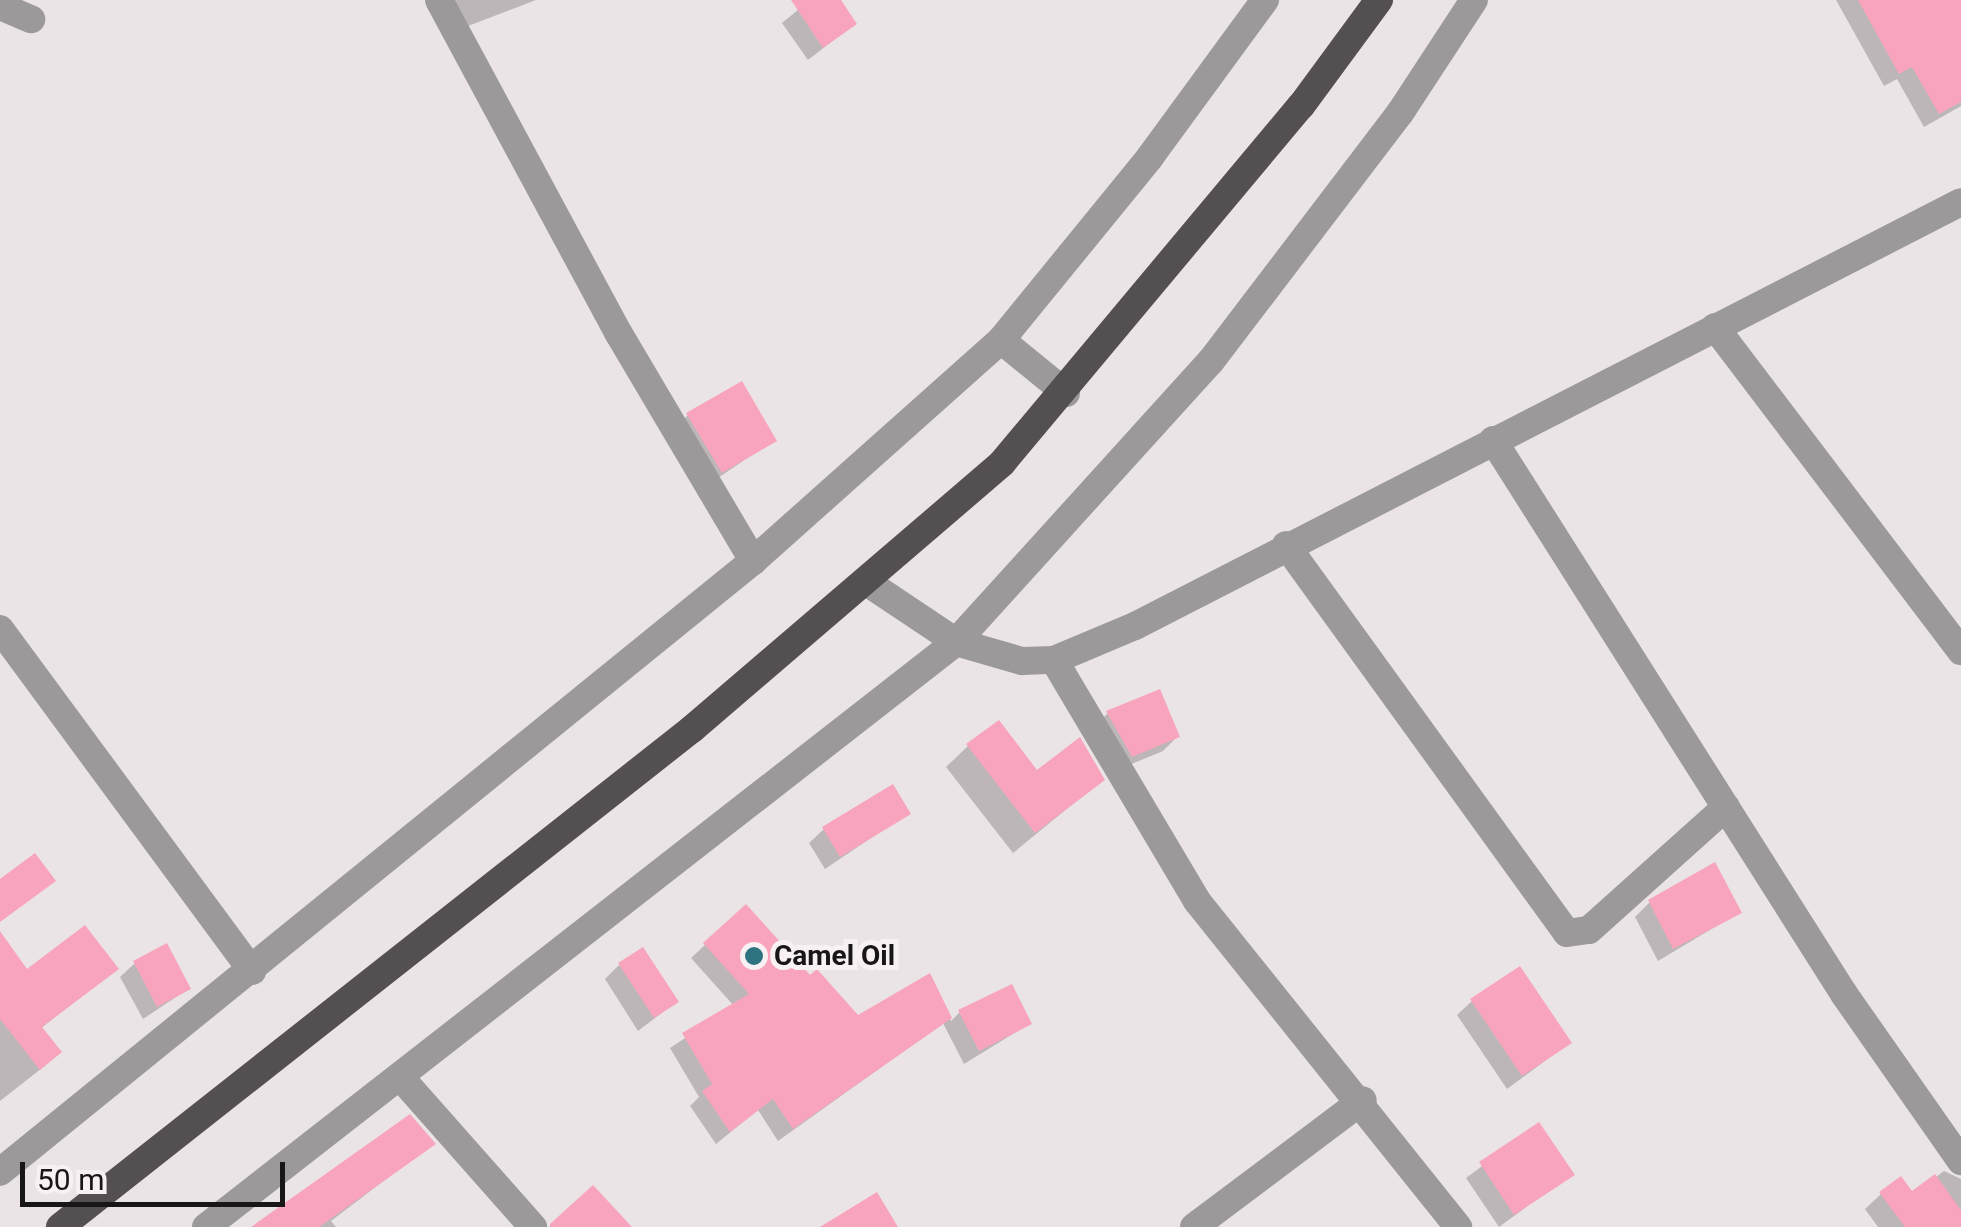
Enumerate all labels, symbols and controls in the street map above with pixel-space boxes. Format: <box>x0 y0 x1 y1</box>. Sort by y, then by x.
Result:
place label: Camel Oil <box>774 939 895 973</box>
marker: Camel Oil <box>743 945 765 967</box>
scale bar <box>25 1142 290 1204</box>
text: 50 m <box>37 1162 104 1197</box>

